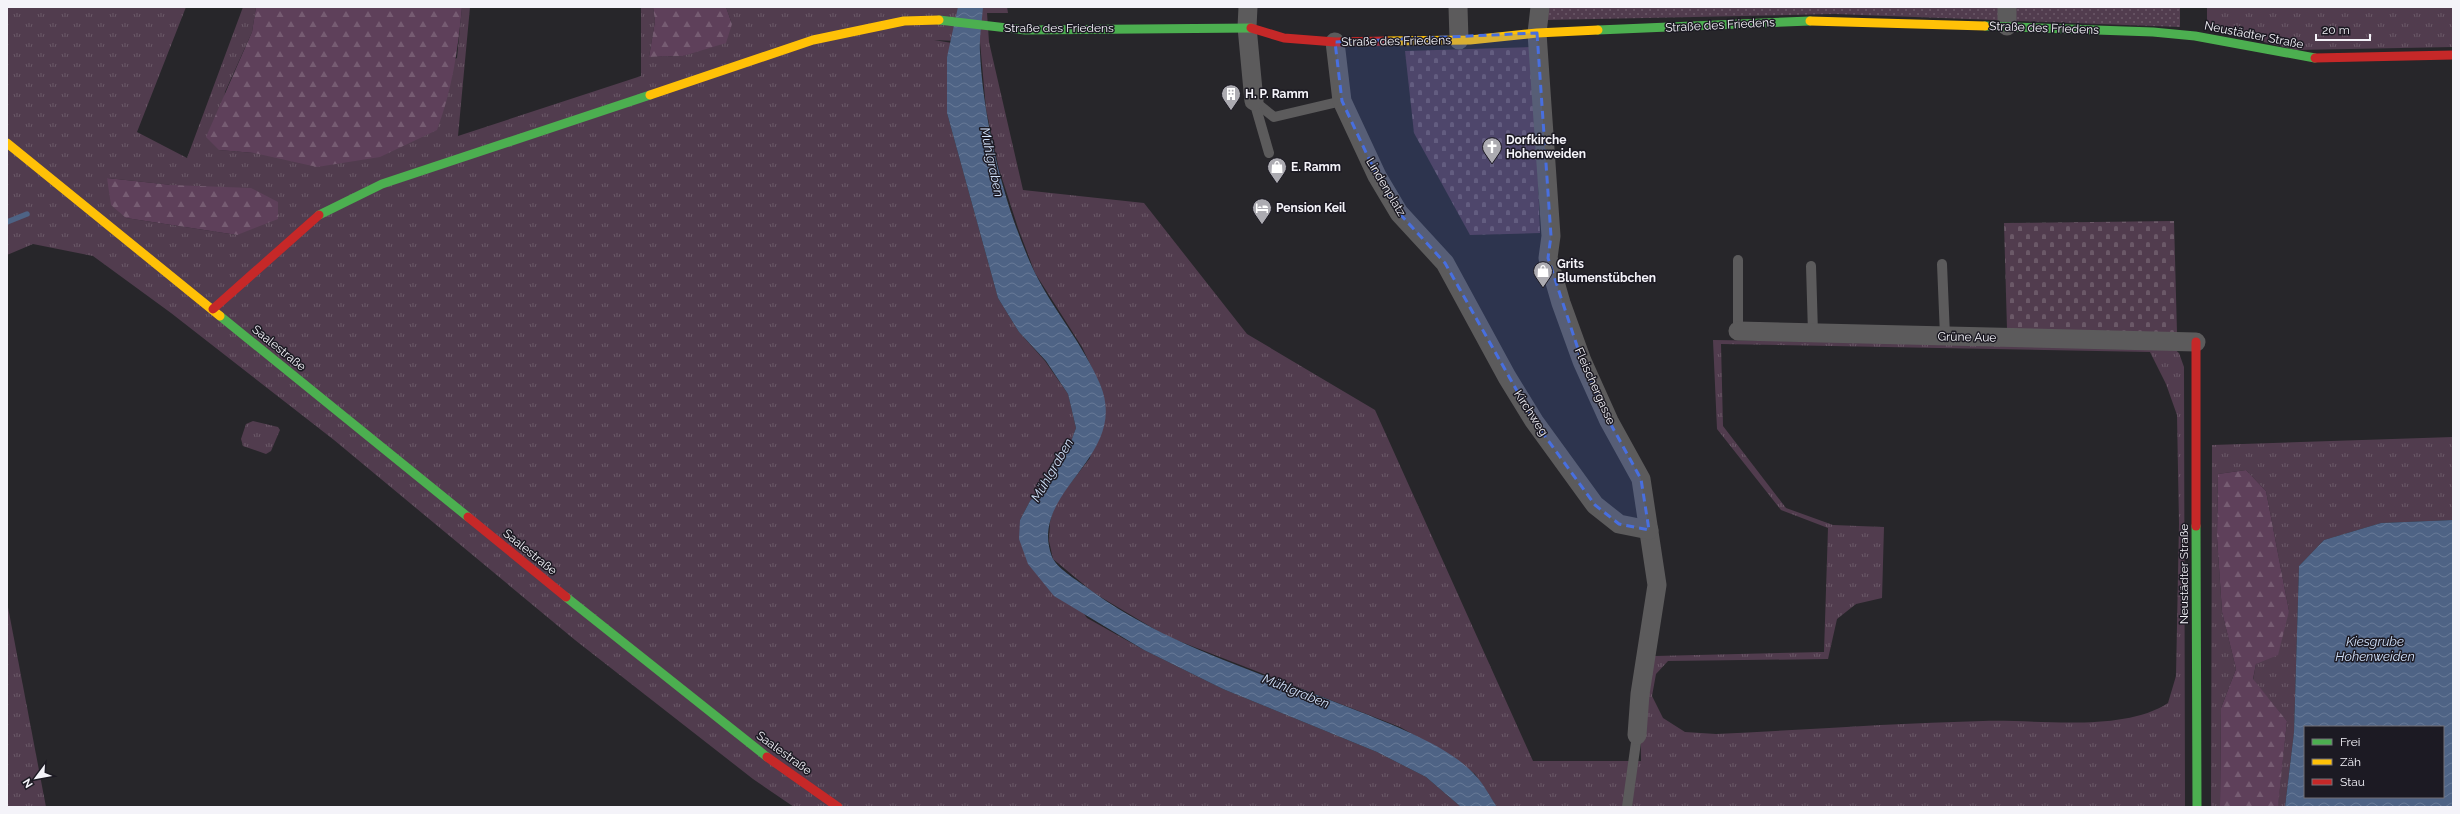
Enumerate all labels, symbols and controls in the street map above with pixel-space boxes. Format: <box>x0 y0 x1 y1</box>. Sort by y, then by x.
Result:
street label: Straße des Friedens <box>1665 15 1775 35</box>
scale bar <box>2316 16 2370 42</box>
street label: Straße des Friedens <box>1989 19 2099 37</box>
street label: Neustädter Straße <box>2203 19 2305 51</box>
street label: Straße des Friedens <box>1004 21 1114 35</box>
text: 20 m <box>2322 23 2350 37</box>
street label: Straße des Friedens <box>1341 33 1451 49</box>
building icon: H. P. Ramm <box>1220 83 1242 111</box>
place label: H. P. Ramm <box>1245 87 1309 101</box>
water label: Mühlgraben <box>977 126 1007 198</box>
place label: Dorfkirche Hohenweiden <box>1506 133 1586 161</box>
church icon: Dorfkirche Hohenweiden <box>1481 136 1503 164</box>
street label: Lindenplatz <box>1363 155 1409 219</box>
shop icon: E. Ramm <box>1266 156 1288 184</box>
place label: E. Ramm <box>1291 160 1341 174</box>
hotel icon: Pension Keil <box>1251 197 1273 225</box>
place label: Pension Keil <box>1276 201 1346 215</box>
place label: Grits Blumenstübchen <box>1557 257 1656 285</box>
shop icon: Grits Blumenstübchen <box>1532 260 1554 288</box>
street label: Saalestraße <box>249 322 309 374</box>
street label: Grüne Aue <box>1937 329 1997 345</box>
street label: Fleischergasse <box>1572 345 1618 427</box>
street label: Kirchweg <box>1511 387 1551 439</box>
water label: Mühlgraben <box>1028 436 1076 504</box>
street label: Neustädter Straße <box>2177 524 2191 624</box>
street label: Saalestraße <box>500 526 560 578</box>
water label: Kiesgrube Hohenweiden <box>2335 634 2415 664</box>
water label: Mühlgraben <box>1260 671 1332 711</box>
legend <box>2304 726 2444 798</box>
street label: Saalestraße <box>754 728 814 778</box>
text: Frei <box>2340 735 2360 749</box>
text: Zäh <box>2340 755 2361 769</box>
north arrow <box>16 758 56 798</box>
text: Stau <box>2340 775 2365 789</box>
text: N <box>20 776 36 790</box>

